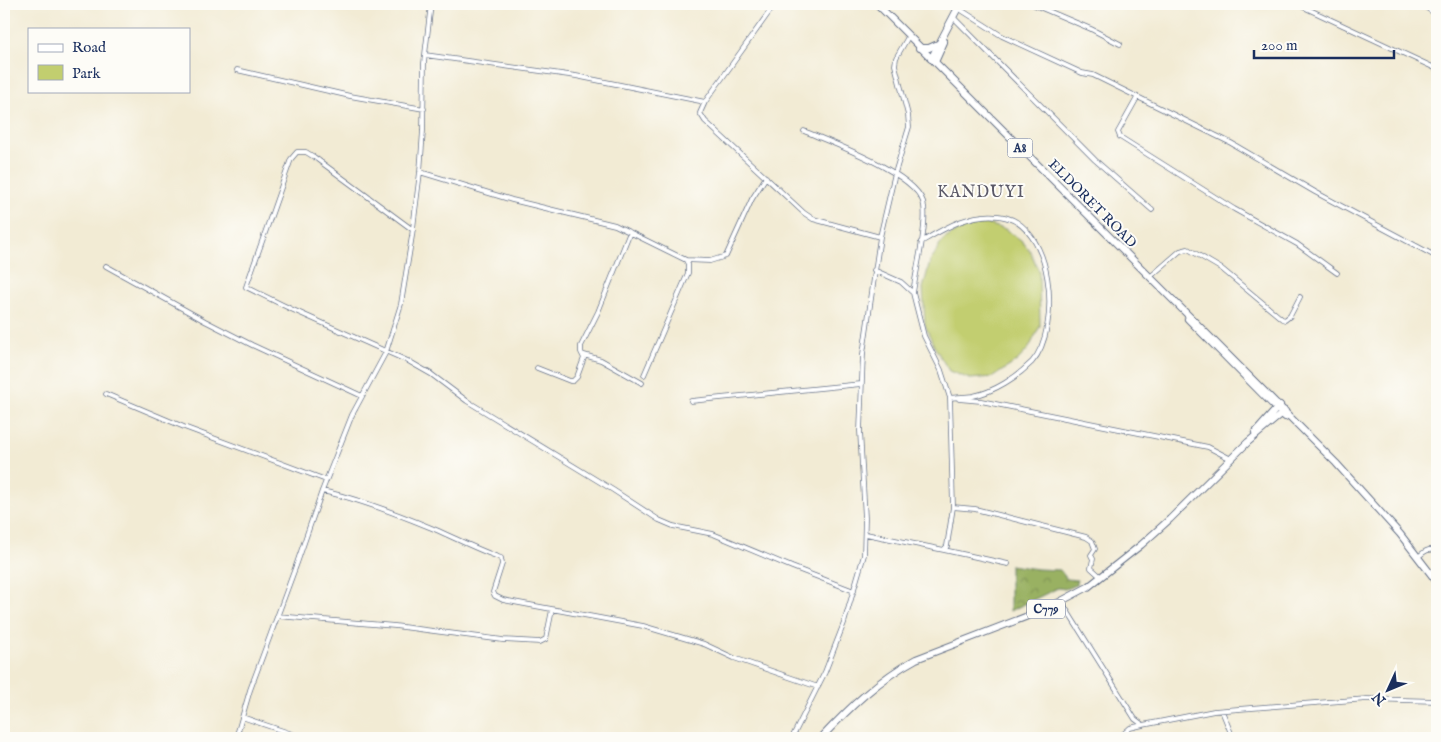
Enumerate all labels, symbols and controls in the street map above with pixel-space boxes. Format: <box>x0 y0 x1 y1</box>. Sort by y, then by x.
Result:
legend <box>28 28 190 92</box>
scale bar <box>1254 28 1394 60</box>
text: 200 m <box>1261 36 1298 55</box>
text: Road <box>72 38 107 57</box>
text: Park <box>72 64 102 83</box>
road number: A8 <box>1008 138 1032 158</box>
street label: ELDORET ROAD <box>1044 156 1140 252</box>
district label: KANDUYI <box>937 183 1025 203</box>
road number: C779 <box>1027 600 1065 618</box>
north arrow <box>1364 664 1414 714</box>
text: N <box>1369 688 1391 710</box>

